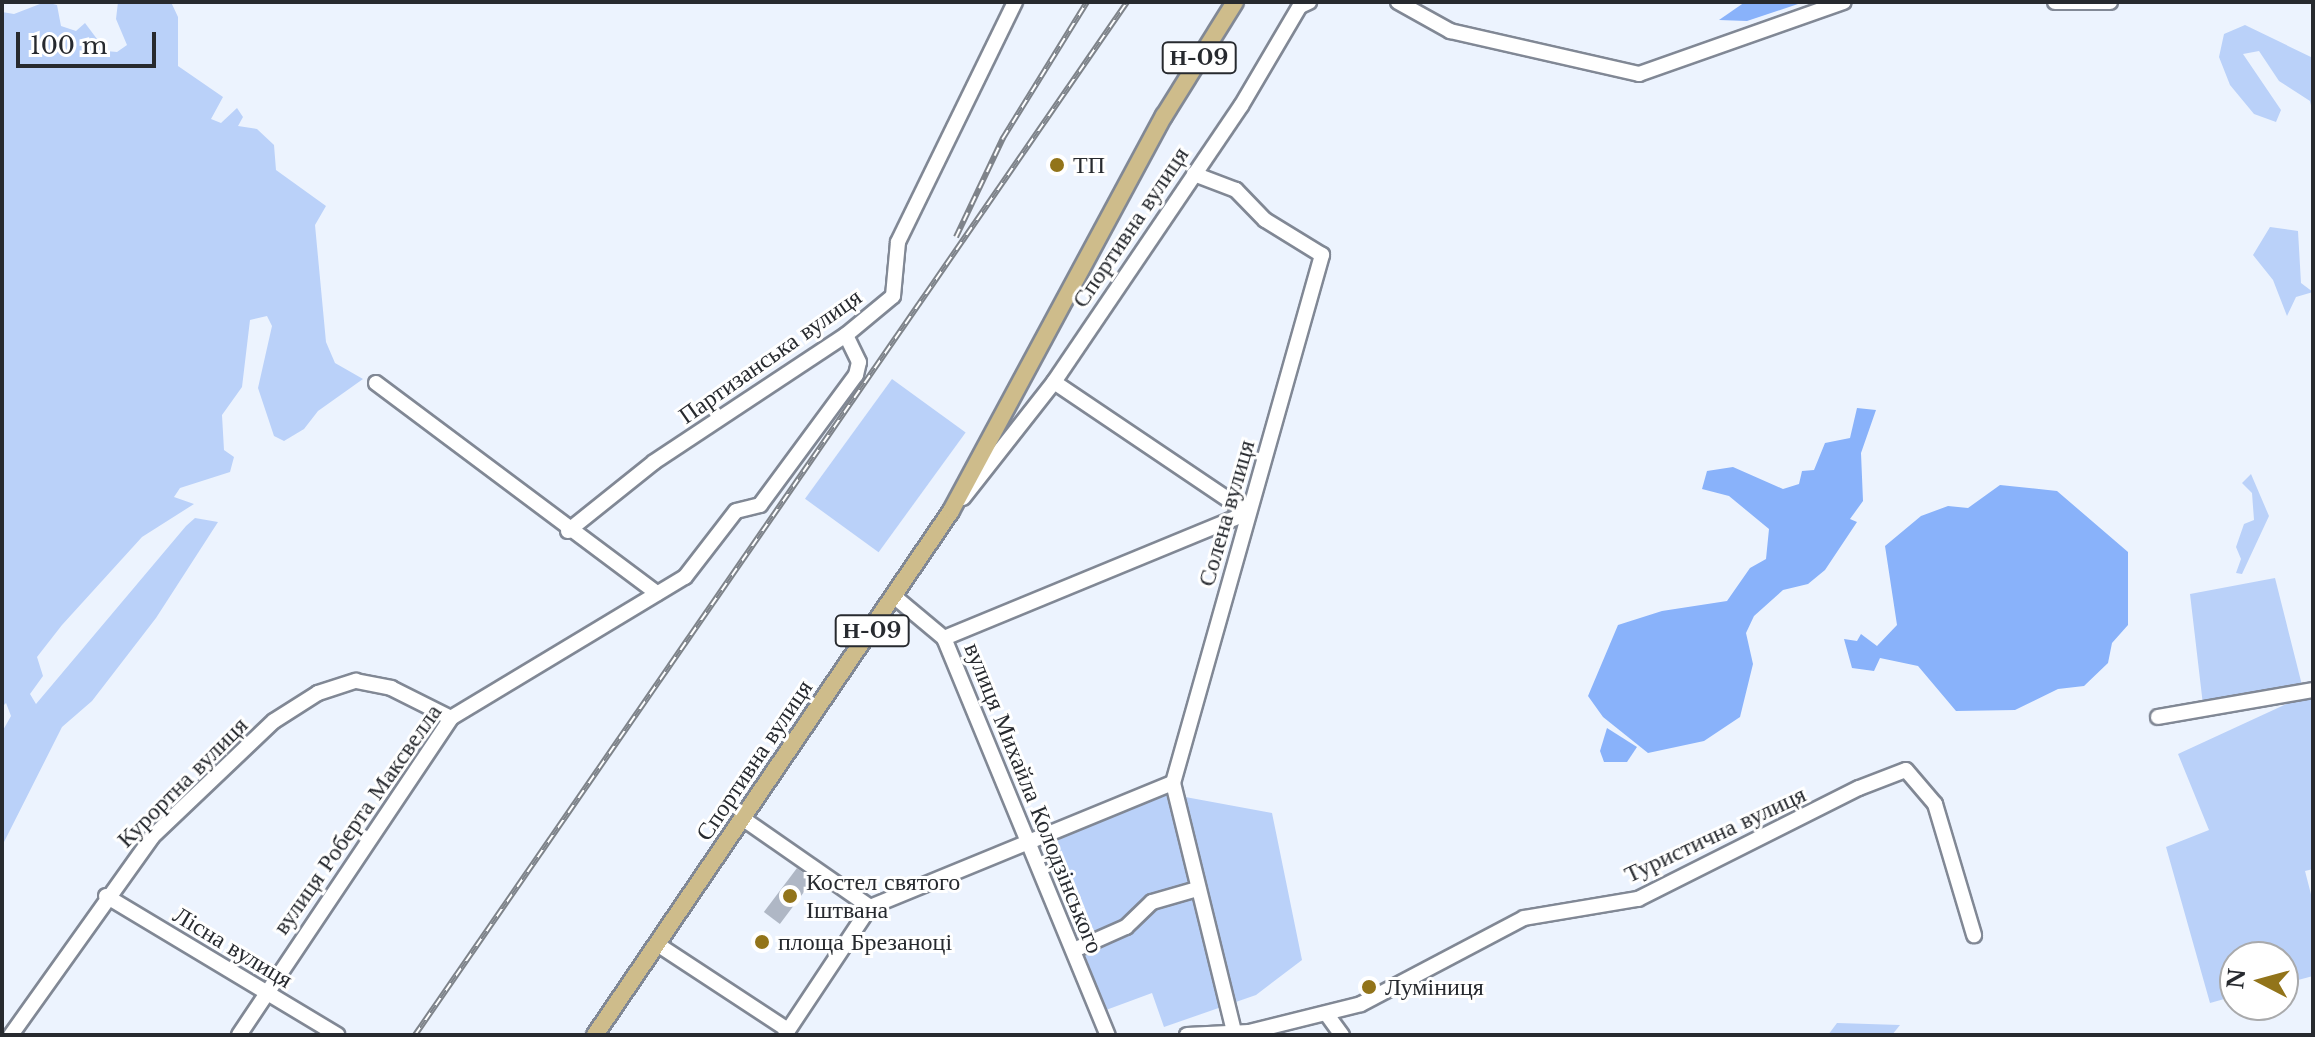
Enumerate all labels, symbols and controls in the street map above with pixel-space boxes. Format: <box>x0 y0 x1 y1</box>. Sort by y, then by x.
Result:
scale bar <box>20 16 160 66</box>
text: 100 m <box>30 31 108 60</box>
road number: Н-09 <box>1161 40 1237 76</box>
street label: Спортивна вулиця <box>1066 141 1194 313</box>
place label: ТП <box>1073 151 1105 179</box>
marker: ТП <box>1048 156 1066 174</box>
street label: Партизанська вулиця <box>673 282 867 430</box>
street label: Солена вулиця <box>1191 437 1261 589</box>
road number: Н-09 <box>834 613 910 649</box>
street label: вулиця Михайла Колодзінського <box>958 638 1110 958</box>
street label: Спортивна вулиця <box>690 674 818 846</box>
street label: вулиця Роберта Максвелла <box>266 698 448 940</box>
street label: Курортна вулиця <box>111 711 253 853</box>
street label: Туристична вулиця <box>1620 779 1810 889</box>
place label: Костел святого Іштвана <box>806 868 960 924</box>
marker: Костел святого Іштвана <box>781 887 799 905</box>
street label: Лісна вулиця <box>168 900 298 994</box>
place label: площа Брезаноці <box>778 928 952 956</box>
marker: площа Брезаноці <box>753 933 771 951</box>
north arrow <box>2219 941 2299 1021</box>
text: N <box>2222 967 2251 990</box>
place label: Луміниця <box>1385 973 1484 1001</box>
marker: Луміниця <box>1360 978 1378 996</box>

